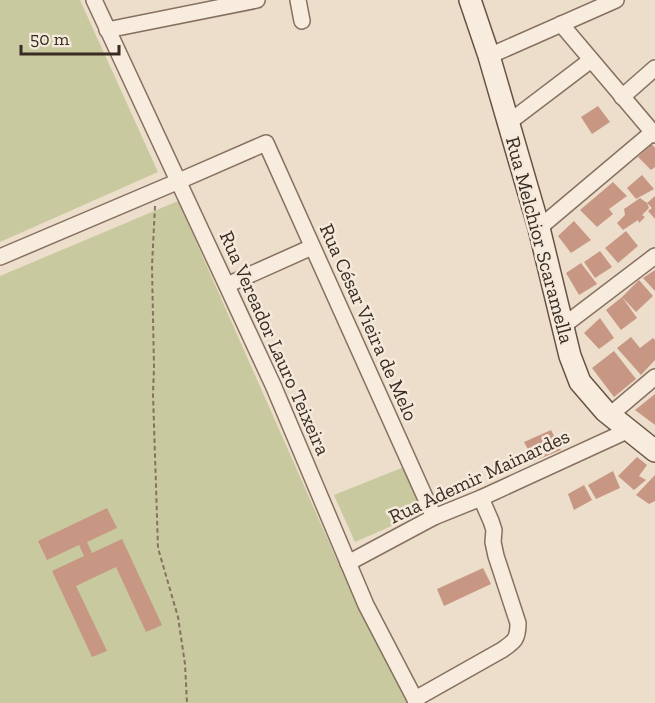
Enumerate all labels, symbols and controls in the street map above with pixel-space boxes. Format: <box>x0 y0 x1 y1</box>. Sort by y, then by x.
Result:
scale bar <box>21 18 118 56</box>
text: 50 m <box>30 28 70 50</box>
street label: Rua Melchior Scaramella <box>501 134 579 346</box>
street label: Rua César Vieira de Melo <box>315 220 423 424</box>
street label: Rua Vereador Lauro Teixeira <box>215 227 336 459</box>
street label: Rua Ademir Mainardes <box>385 423 573 529</box>

